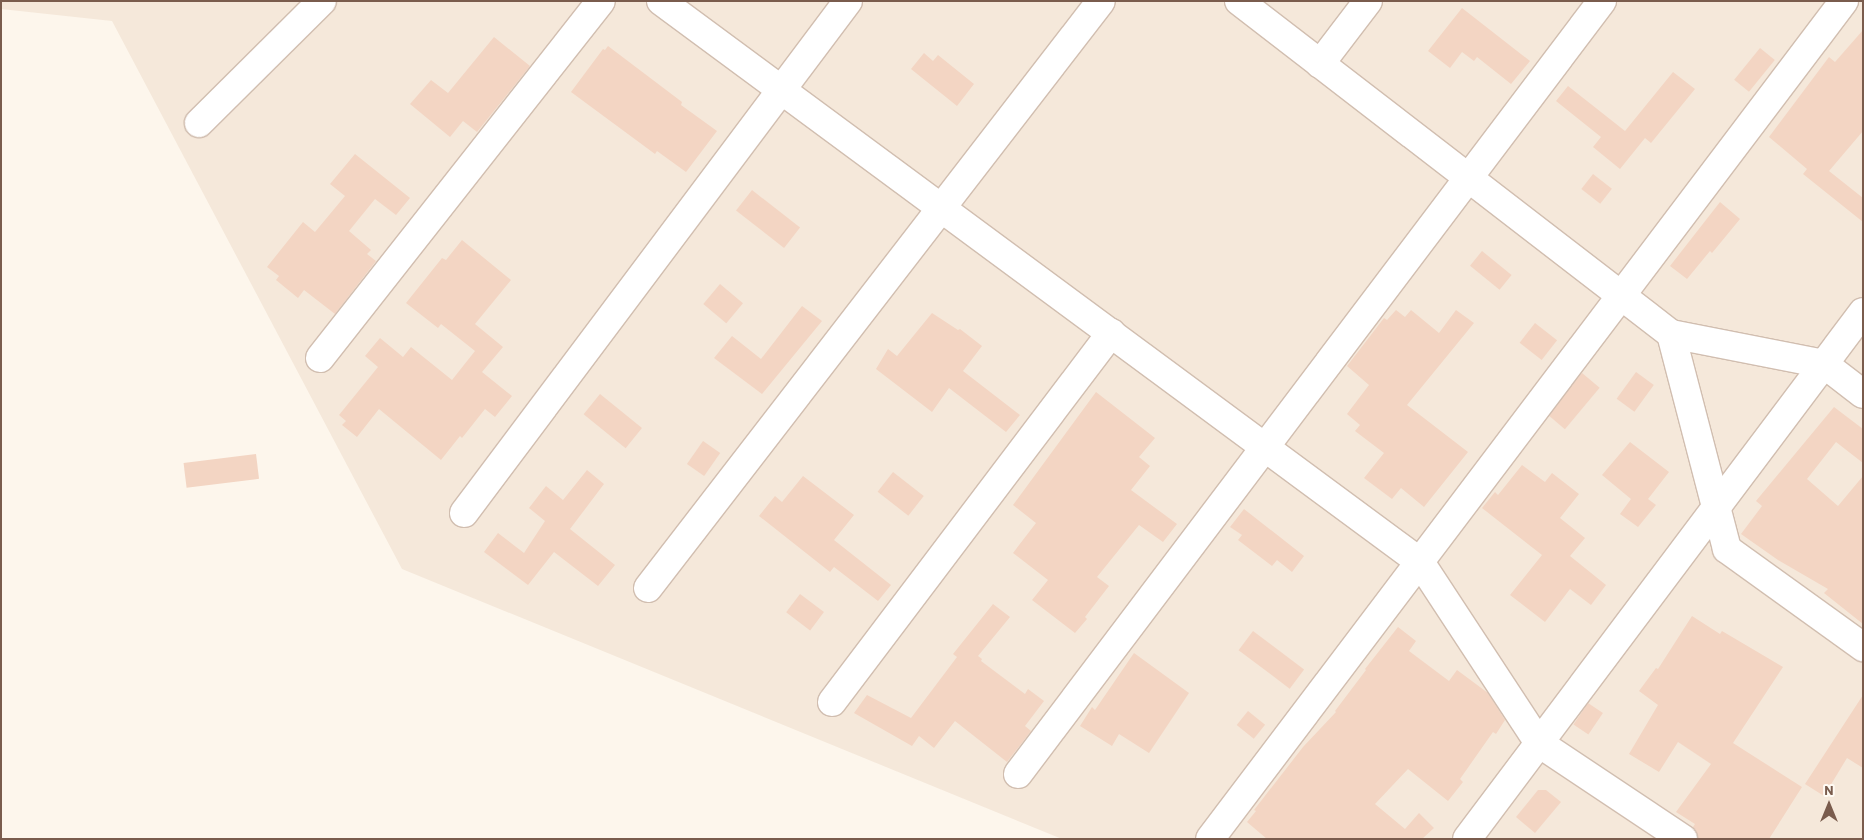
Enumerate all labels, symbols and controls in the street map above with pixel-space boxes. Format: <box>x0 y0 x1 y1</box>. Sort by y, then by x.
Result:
north arrow <box>1804 780 1854 830</box>
text: N <box>1824 781 1834 798</box>

